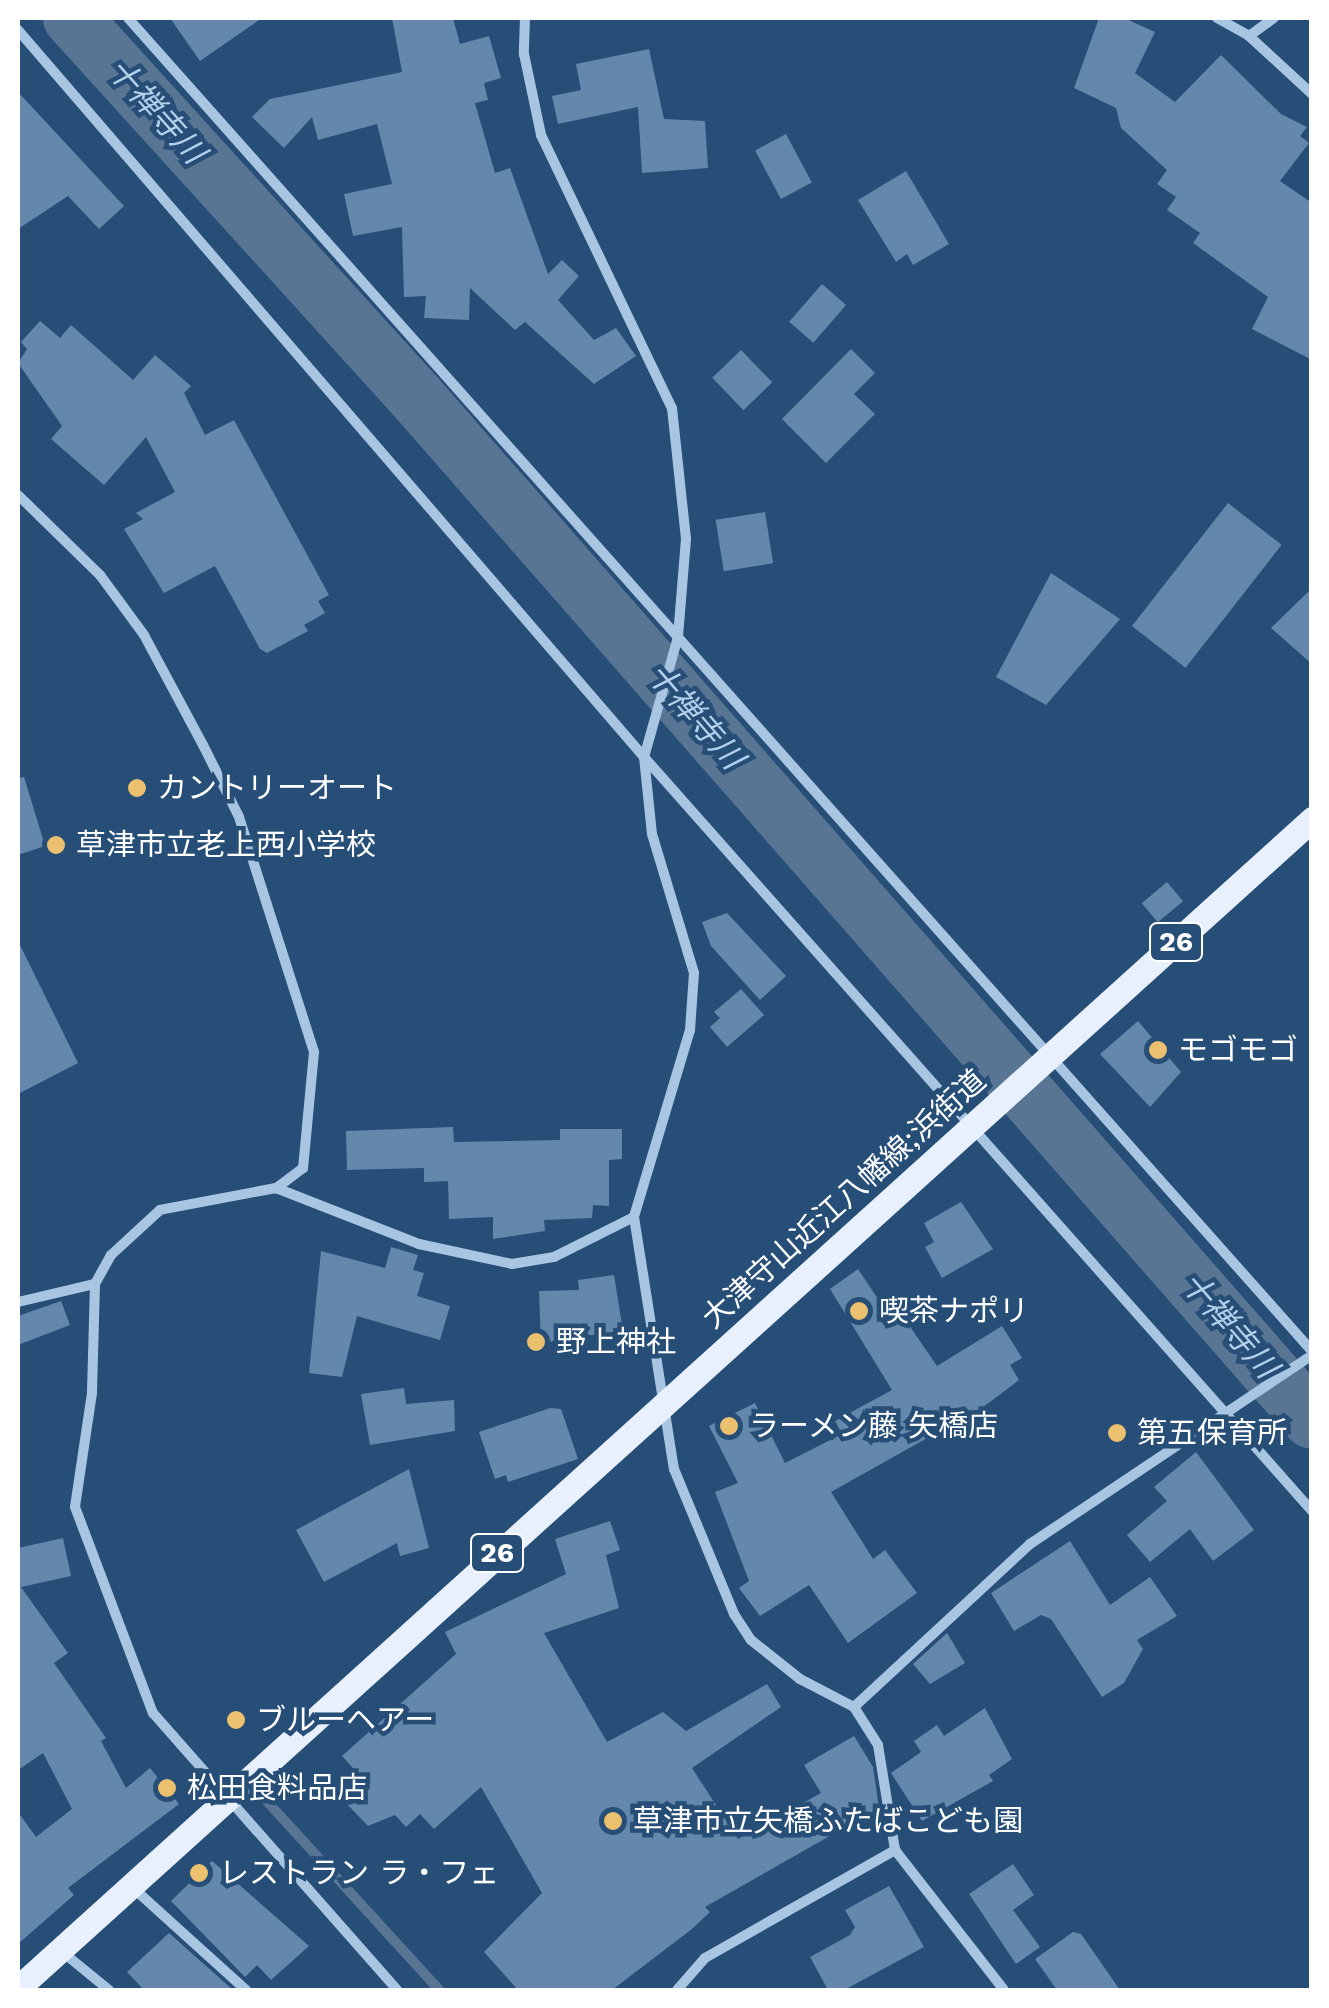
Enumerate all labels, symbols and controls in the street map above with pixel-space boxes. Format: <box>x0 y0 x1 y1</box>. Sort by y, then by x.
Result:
water label: 十禅寺川 <box>99 51 213 171</box>
water label: 十禅寺川 <box>639 655 751 777</box>
place label: カントリーオート <box>157 770 397 806</box>
marker: カントリーオート <box>126 777 148 799</box>
place label: 草津市立老上西小学校 <box>76 827 376 863</box>
marker: 草津市立老上西小学校 <box>45 834 67 856</box>
road number: 26 <box>1148 919 1204 965</box>
place label: モゴモゴ <box>1178 1032 1298 1068</box>
marker: モゴモゴ <box>1147 1039 1169 1061</box>
street label: 大津守山近江八幡線;浜街道 <box>695 1062 993 1336</box>
water label: 十禅寺川 <box>1173 1264 1285 1386</box>
place label: 喫茶ナポリ <box>879 1293 1029 1329</box>
marker: 喫茶ナポリ <box>848 1300 870 1322</box>
place label: 野上神社 <box>556 1324 676 1360</box>
marker: 野上神社 <box>525 1331 547 1353</box>
place label: ラーメン藤 矢橋店 <box>749 1408 999 1444</box>
marker: ラーメン藤 矢橋店 <box>718 1415 740 1437</box>
place label: 第五保育所 <box>1137 1415 1287 1451</box>
marker: 第五保育所 <box>1106 1422 1128 1444</box>
road number: 26 <box>470 1530 524 1576</box>
place label: ブルーヘアー <box>256 1702 434 1738</box>
marker: ブルーヘアー <box>225 1709 247 1731</box>
place label: 松田食料品店 <box>187 1770 367 1806</box>
marker: 松田食料品店 <box>156 1777 178 1799</box>
place label: 草津市立矢橋ふたばこども園 <box>633 1803 1023 1839</box>
marker: 草津市立矢橋ふたばこども園 <box>602 1810 624 1832</box>
place label: レストラン ラ・フェ <box>219 1855 499 1891</box>
marker: レストラン ラ・フェ <box>188 1862 210 1884</box>

